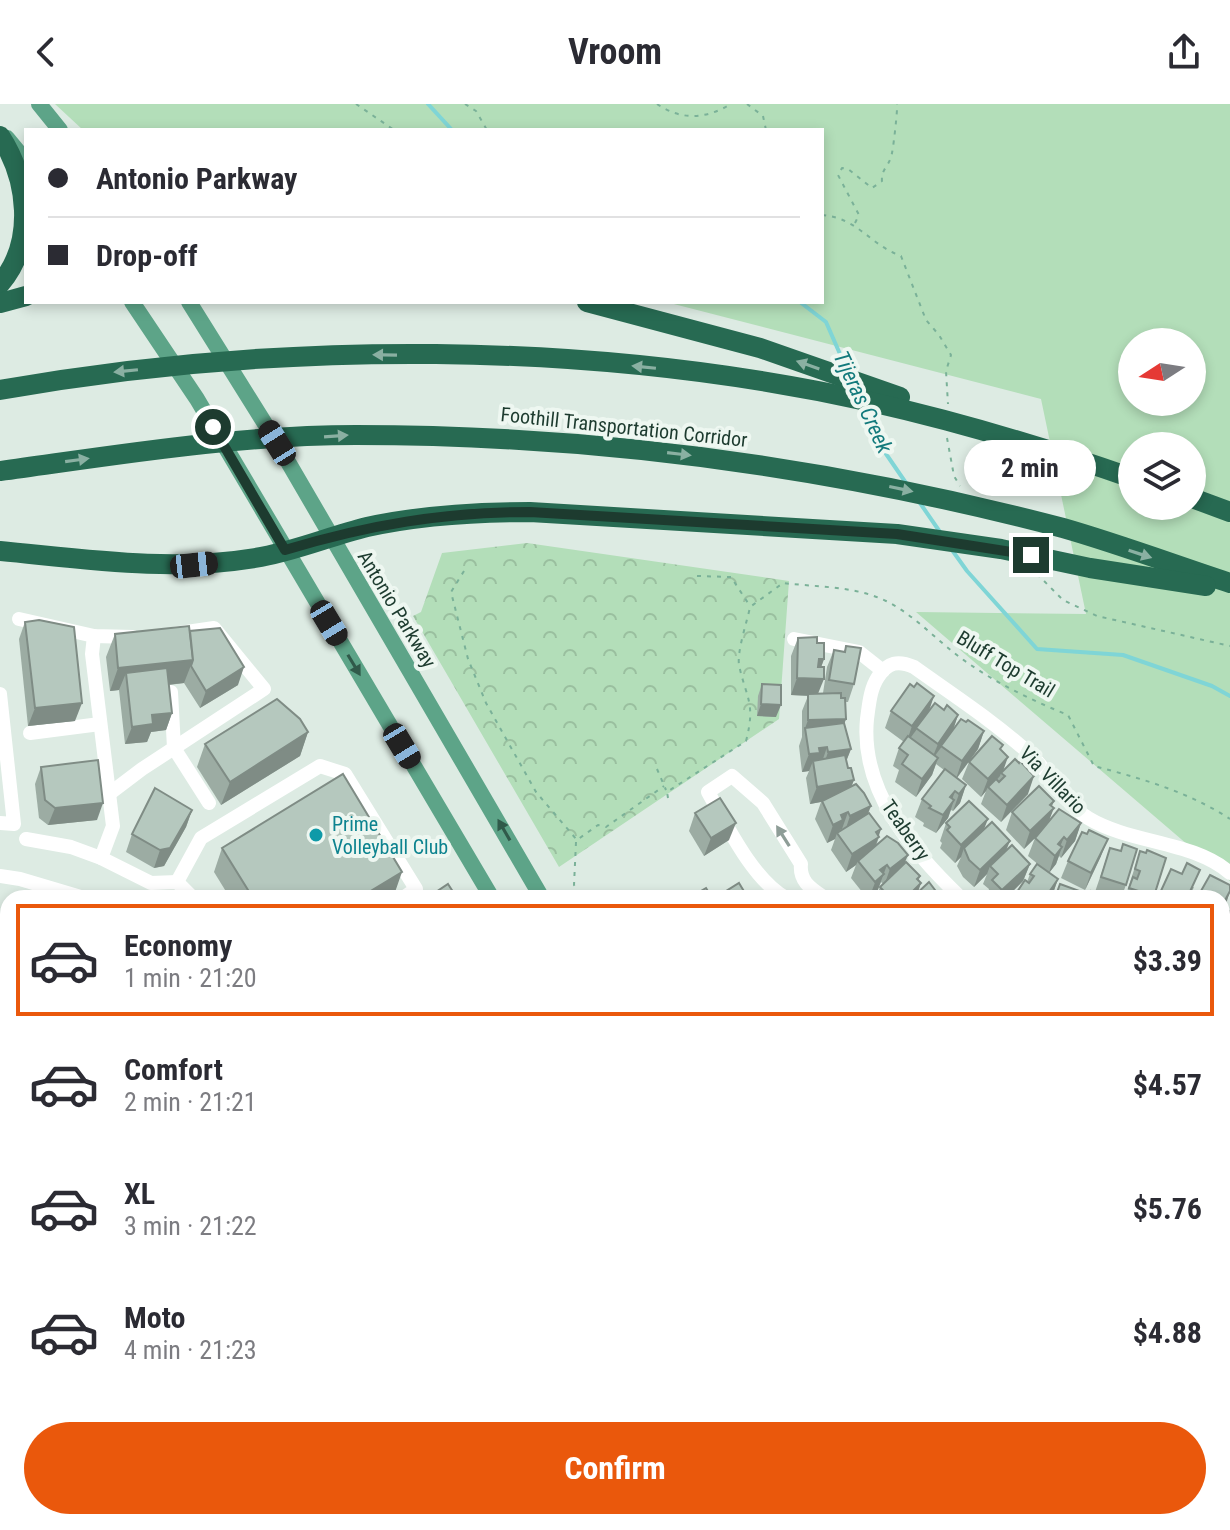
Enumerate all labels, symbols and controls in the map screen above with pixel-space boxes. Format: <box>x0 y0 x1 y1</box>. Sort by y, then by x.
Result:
icon: back <box>24 30 68 74</box>
icon: share <box>1162 30 1206 74</box>
text: Vroom <box>568 31 662 73</box>
text: Antonio Parkway <box>96 161 297 196</box>
text: Drop-off <box>96 238 198 273</box>
north arrow <box>1118 328 1206 416</box>
map controls <box>1118 328 1206 520</box>
water label: Tijeras Creek <box>828 347 898 457</box>
one-way arrow <box>372 349 397 361</box>
one-way arrow <box>795 358 819 371</box>
one-way arrow <box>631 360 656 373</box>
one-way arrow <box>113 365 138 378</box>
street label: Foothill Transportation Corridor <box>500 402 748 452</box>
route start <box>195 409 231 445</box>
car <box>254 416 300 470</box>
one-way arrow <box>324 429 349 442</box>
button: layers <box>1118 432 1206 520</box>
callout: 2 min <box>965 439 1097 495</box>
one-way arrow <box>667 448 692 461</box>
text: 2 min <box>1001 453 1059 483</box>
one-way arrow <box>65 454 90 467</box>
one-way arrow <box>888 483 913 496</box>
route end <box>1013 537 1049 573</box>
street label: Antonio Parkway <box>353 546 441 672</box>
one-way arrow <box>1128 548 1152 560</box>
car <box>169 551 219 579</box>
car <box>306 596 352 650</box>
street label: Bluff Top Trail <box>953 625 1059 703</box>
one-way arrow <box>346 654 360 676</box>
car <box>379 719 425 773</box>
street label: Via Villario <box>1015 741 1091 819</box>
street label: Teaberry <box>877 795 935 865</box>
place label: Prime Volleyball Club <box>332 812 448 859</box>
one-way arrow <box>497 819 511 841</box>
marker: Prime Volleyball Club <box>307 826 325 844</box>
one-way arrow <box>776 826 791 847</box>
icon: car <box>28 924 100 996</box>
text: Economy <box>124 928 232 963</box>
text: $3.39 <box>1133 943 1202 978</box>
text: 1 min · 21:20 <box>124 963 257 993</box>
icon: car <box>28 1048 100 1120</box>
text: Comfort <box>124 1052 223 1087</box>
text: $4.57 <box>1133 1067 1202 1102</box>
text: 2 min · 21:21 <box>124 1087 257 1117</box>
icon: car <box>28 1172 100 1244</box>
text: XL <box>124 1176 155 1211</box>
text: $5.76 <box>1133 1191 1202 1226</box>
text: 3 min · 21:22 <box>124 1211 257 1241</box>
icon: car <box>28 1296 100 1368</box>
text: Moto <box>124 1300 185 1335</box>
text: $4.88 <box>1133 1315 1202 1350</box>
text: 4 min · 21:23 <box>124 1335 257 1365</box>
button: Confirm <box>24 1422 1206 1514</box>

